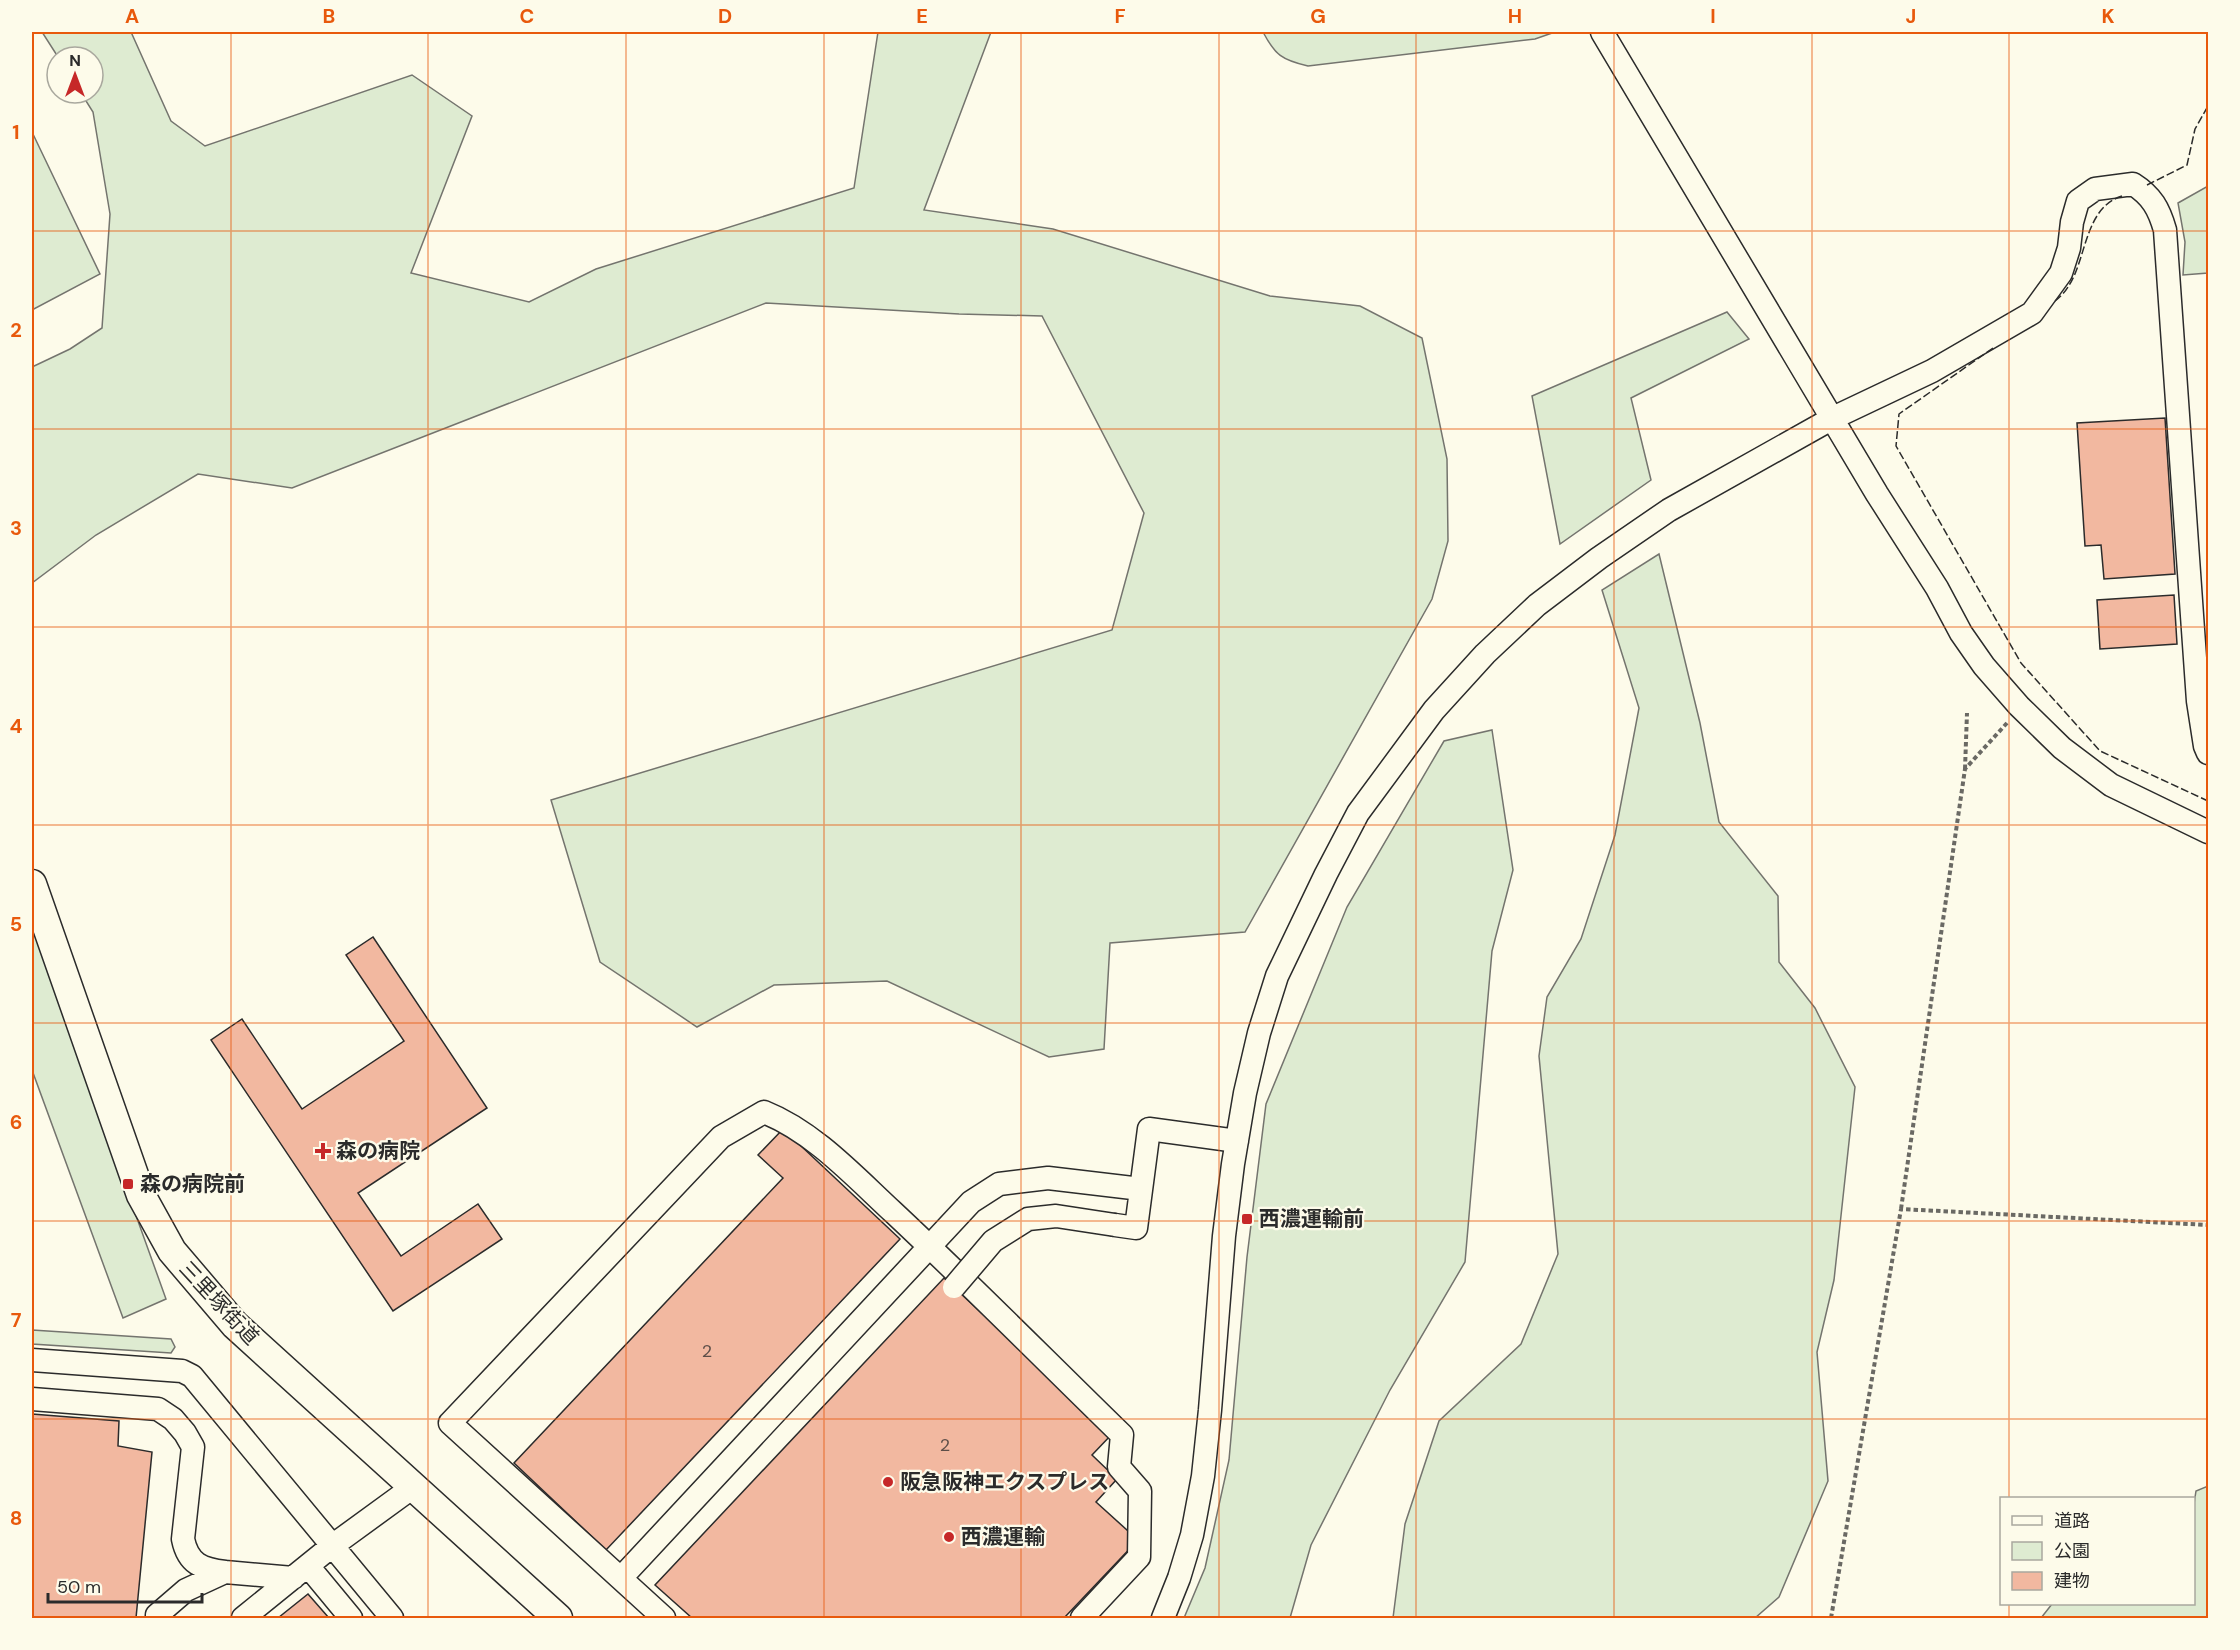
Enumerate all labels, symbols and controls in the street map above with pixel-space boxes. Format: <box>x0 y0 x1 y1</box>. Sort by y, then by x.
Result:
text: A <box>125 3 139 29</box>
text: B <box>323 3 335 29</box>
text: C <box>520 3 534 29</box>
text: D <box>718 3 732 29</box>
text: E <box>916 3 928 29</box>
text: F <box>1114 3 1126 29</box>
text: G <box>1310 3 1326 29</box>
text: H <box>1508 3 1522 29</box>
text: I <box>1710 3 1716 29</box>
text: J <box>1906 3 1916 29</box>
text: K <box>2101 3 2115 29</box>
north arrow <box>45 45 105 105</box>
text: N <box>69 50 81 71</box>
text: 1 <box>12 119 20 145</box>
text: 2 <box>10 317 22 343</box>
text: 3 <box>10 515 22 541</box>
text: 4 <box>10 713 23 739</box>
text: 5 <box>10 911 22 937</box>
text: 6 <box>10 1109 22 1135</box>
place label: 森の病院 <box>336 1137 420 1165</box>
marker: 森の病院 <box>314 1142 332 1160</box>
place label: 森の病院前 <box>140 1170 245 1198</box>
marker: 森の病院前 <box>121 1177 135 1191</box>
place label: 西濃運輸前 <box>1259 1205 1364 1233</box>
marker: 西濃運輸前 <box>1240 1212 1254 1226</box>
street label: 三里塚街道 <box>173 1255 265 1351</box>
text: 7 <box>11 1307 22 1333</box>
house number: 2 <box>702 1339 712 1363</box>
house number: 2 <box>940 1433 950 1457</box>
place label: 阪急阪神エクスプレス <box>900 1468 1109 1496</box>
marker: 阪急阪神エクスプレス <box>881 1475 895 1489</box>
legend <box>2000 1497 2195 1605</box>
text: 8 <box>10 1505 22 1531</box>
text: 道路 <box>2054 1509 2090 1533</box>
place label: 西濃運輸 <box>961 1523 1045 1551</box>
marker: 西濃運輸 <box>942 1530 956 1544</box>
text: 公園 <box>2054 1539 2090 1563</box>
scale bar <box>48 1566 202 1604</box>
text: 建物 <box>2054 1569 2090 1593</box>
text: 50 m <box>57 1575 101 1599</box>

